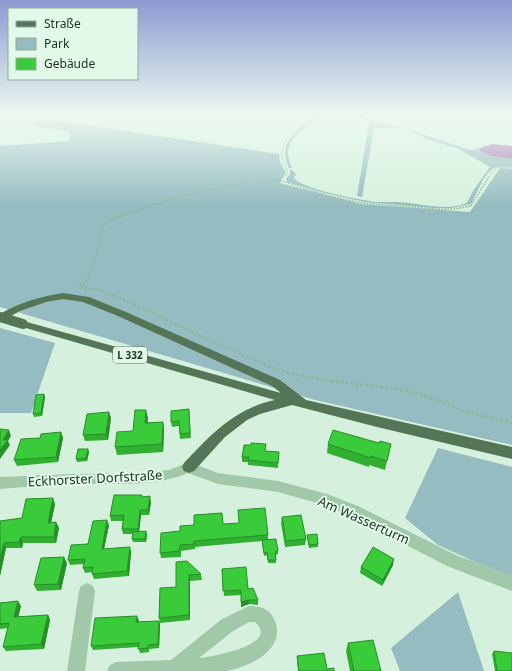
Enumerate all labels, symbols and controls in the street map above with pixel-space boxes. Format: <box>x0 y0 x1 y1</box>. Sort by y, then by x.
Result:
legend <box>8 8 138 80</box>
text: Straße <box>44 15 81 32</box>
text: Park <box>44 35 70 52</box>
text: Gebäude <box>44 55 95 72</box>
road number: L 332 <box>113 347 147 363</box>
street label: Eckhorster Dorfstraße <box>27 465 163 491</box>
street label: Am Wasserturm <box>315 492 413 548</box>

